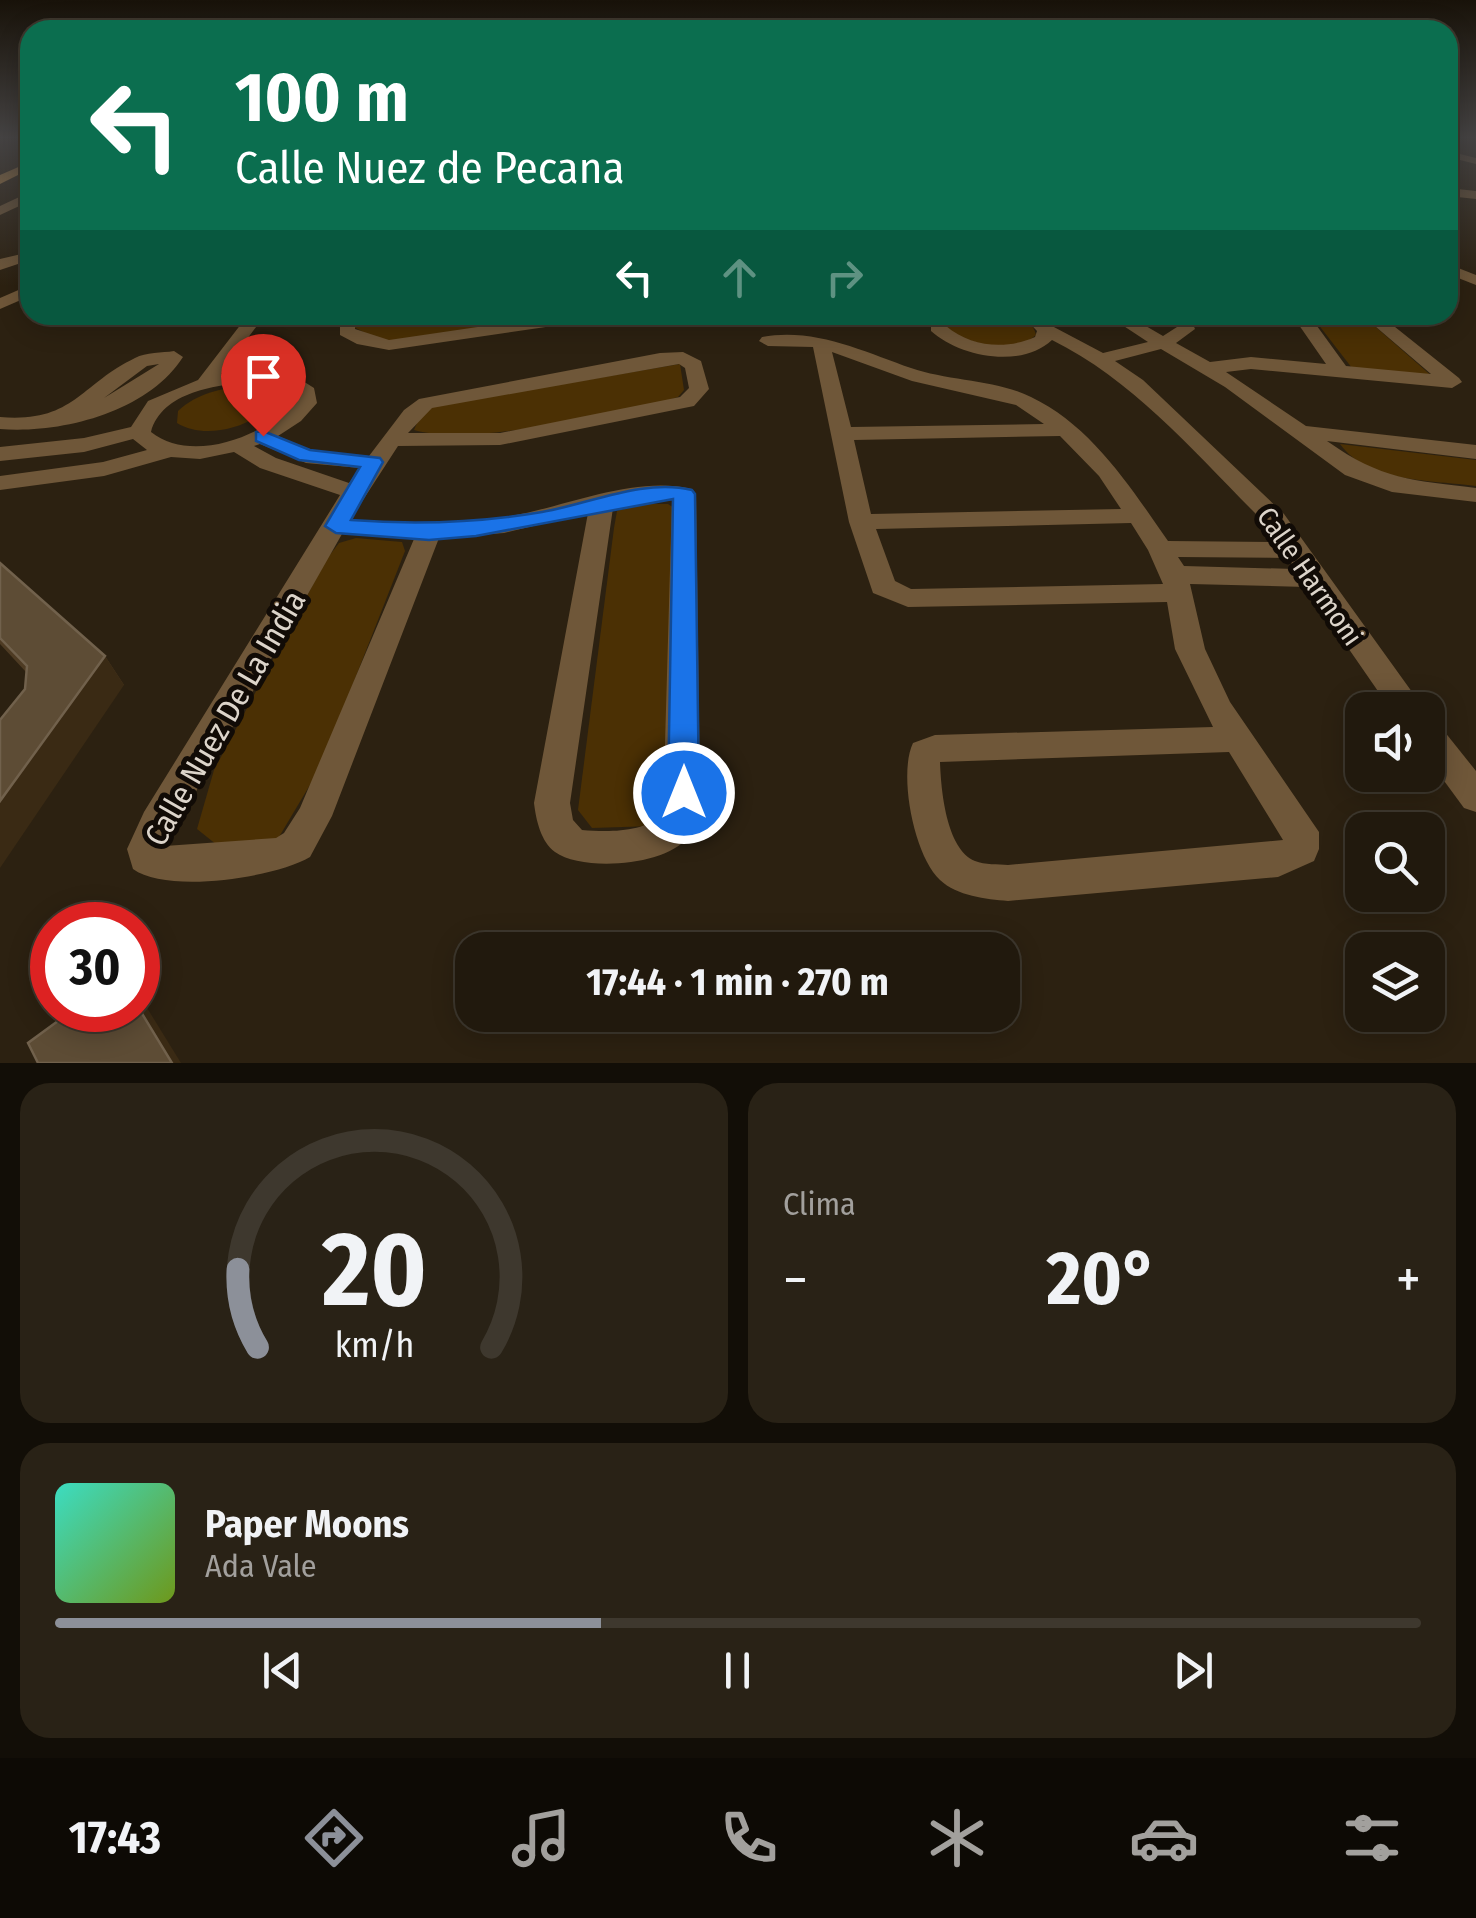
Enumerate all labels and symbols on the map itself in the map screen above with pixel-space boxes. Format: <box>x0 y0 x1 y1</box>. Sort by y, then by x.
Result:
pin <box>221 334 306 437</box>
street label: Calle Harmoni <box>1250 501 1369 652</box>
street label: Calle Nuez De La India <box>136 584 314 852</box>
position arrow <box>632 741 736 845</box>
speed limit sign: 30 <box>30 902 160 1032</box>

